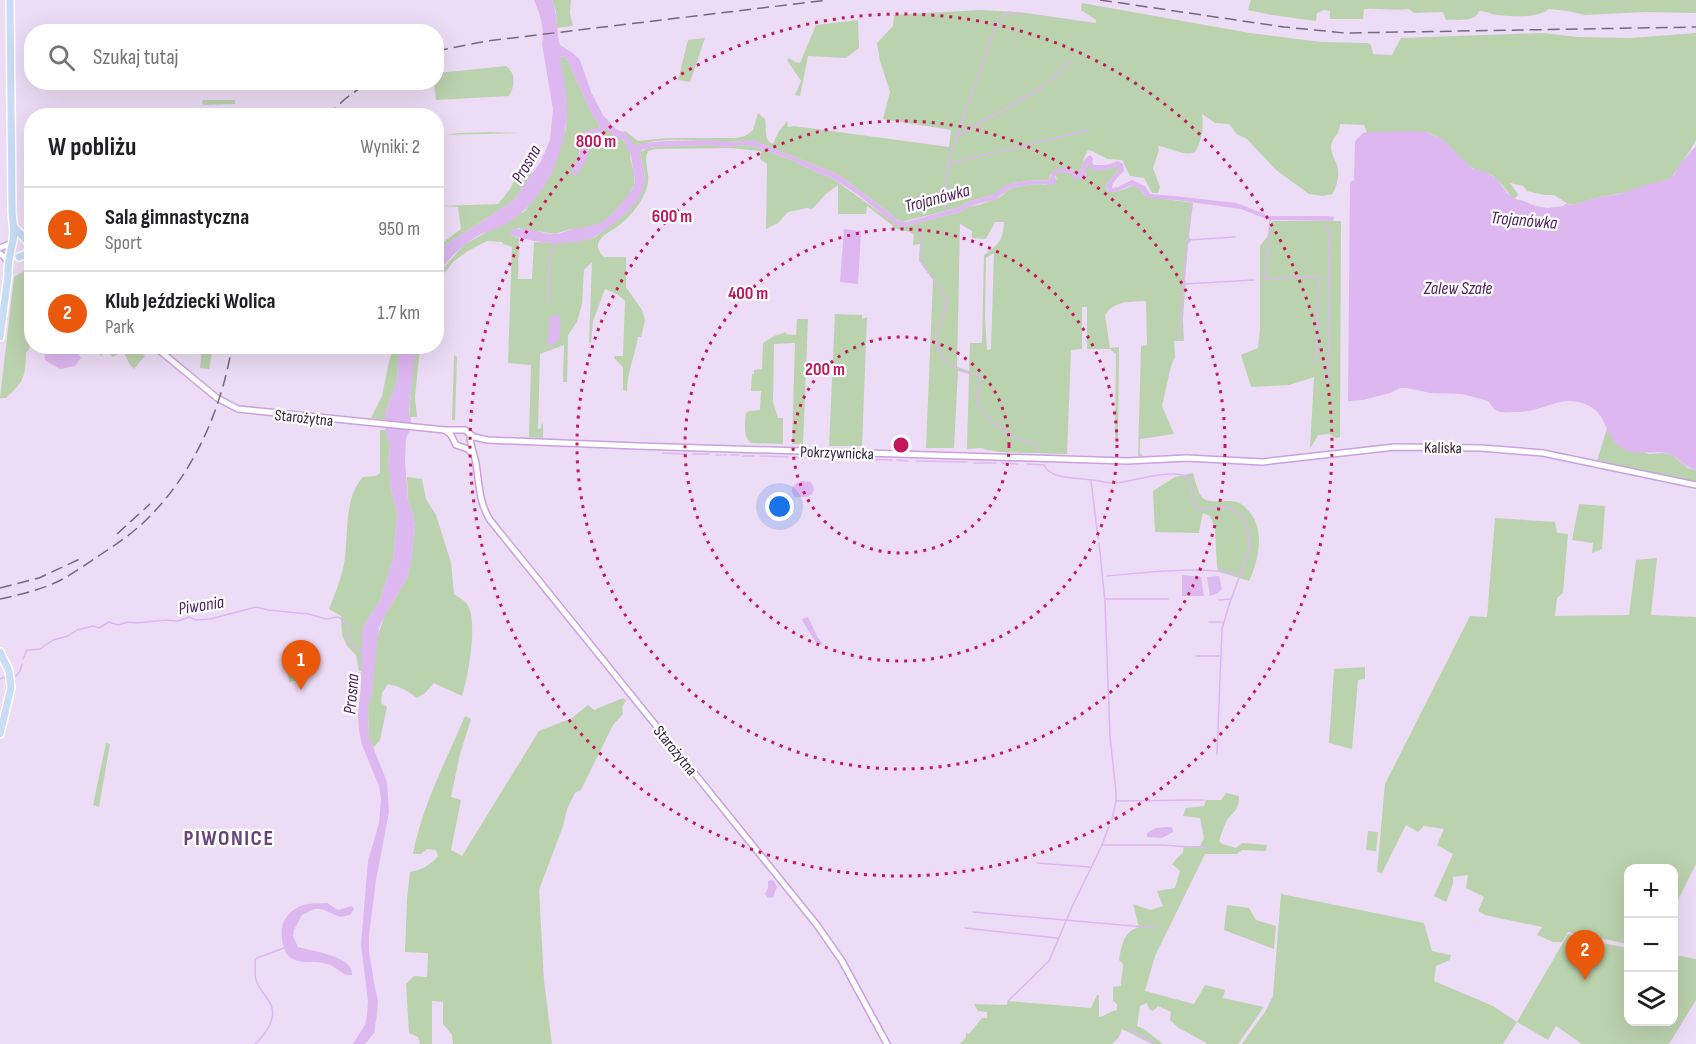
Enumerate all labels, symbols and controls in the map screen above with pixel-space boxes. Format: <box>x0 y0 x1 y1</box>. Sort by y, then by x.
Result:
search box <box>24 24 444 90</box>
icon: search <box>45 41 78 74</box>
text: Szukaj tutaj <box>93 44 179 71</box>
text: 800 m <box>576 131 616 152</box>
text: W pobliżu <box>48 132 136 163</box>
text: Wyniki: 2 <box>361 135 420 159</box>
water label: Prosna <box>507 141 546 187</box>
water label: Trojanówka <box>902 180 973 217</box>
text: Sala gimnastyczna <box>105 204 249 231</box>
text: 600 m <box>652 206 692 227</box>
water label: Trojanówka <box>1490 207 1559 234</box>
text: 1 <box>64 217 71 241</box>
text: 950 m <box>378 217 420 241</box>
text: Sport <box>105 231 142 255</box>
water label: Zalew Szałe <box>1423 278 1492 299</box>
text: 400 m <box>728 283 768 304</box>
text: Klub Jeździecki Wolica <box>105 288 276 315</box>
text: 2 <box>63 301 72 325</box>
text: 1.7 km <box>378 301 420 325</box>
text: Park <box>105 315 134 339</box>
text: 200 m <box>805 359 845 380</box>
street label: Starożytna <box>274 406 334 431</box>
centre of rings <box>891 435 911 455</box>
street label: Kaliska <box>1424 439 1462 458</box>
street label: Pokrzywnicka <box>800 443 874 464</box>
your location <box>765 492 794 521</box>
water label: Piwonia <box>177 591 226 619</box>
pin: 1 <box>282 640 320 690</box>
water label: Prosna <box>339 672 364 715</box>
street label: Starożytna <box>649 722 701 780</box>
district label: PIWONICE <box>184 825 274 852</box>
map controls <box>1624 864 1678 1026</box>
button: + <box>1624 864 1678 918</box>
button: − <box>1624 918 1678 972</box>
pin: 2 <box>1566 930 1604 980</box>
button: layers <box>1624 972 1678 1026</box>

